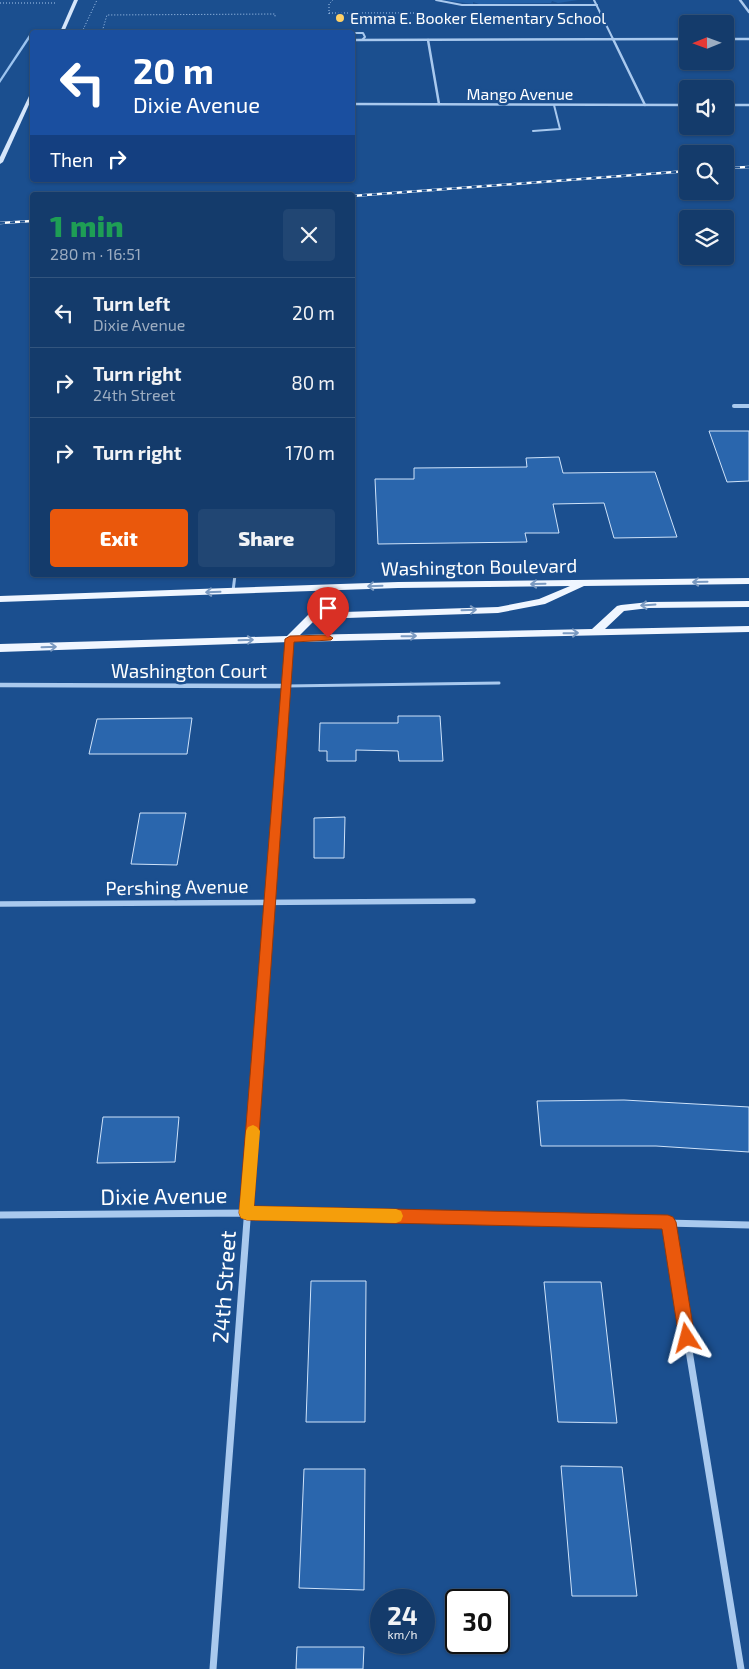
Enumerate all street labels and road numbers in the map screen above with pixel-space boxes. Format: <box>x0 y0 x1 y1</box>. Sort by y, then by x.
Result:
street label: Mango Avenue <box>467 84 573 103</box>
street label: Washington Boulevard <box>381 553 577 580</box>
street label: Washington Court <box>111 659 267 682</box>
street label: Pershing Avenue <box>105 874 249 899</box>
street label: Dixie Avenue <box>100 1181 228 1209</box>
street label: 24th Street <box>206 1230 240 1344</box>

